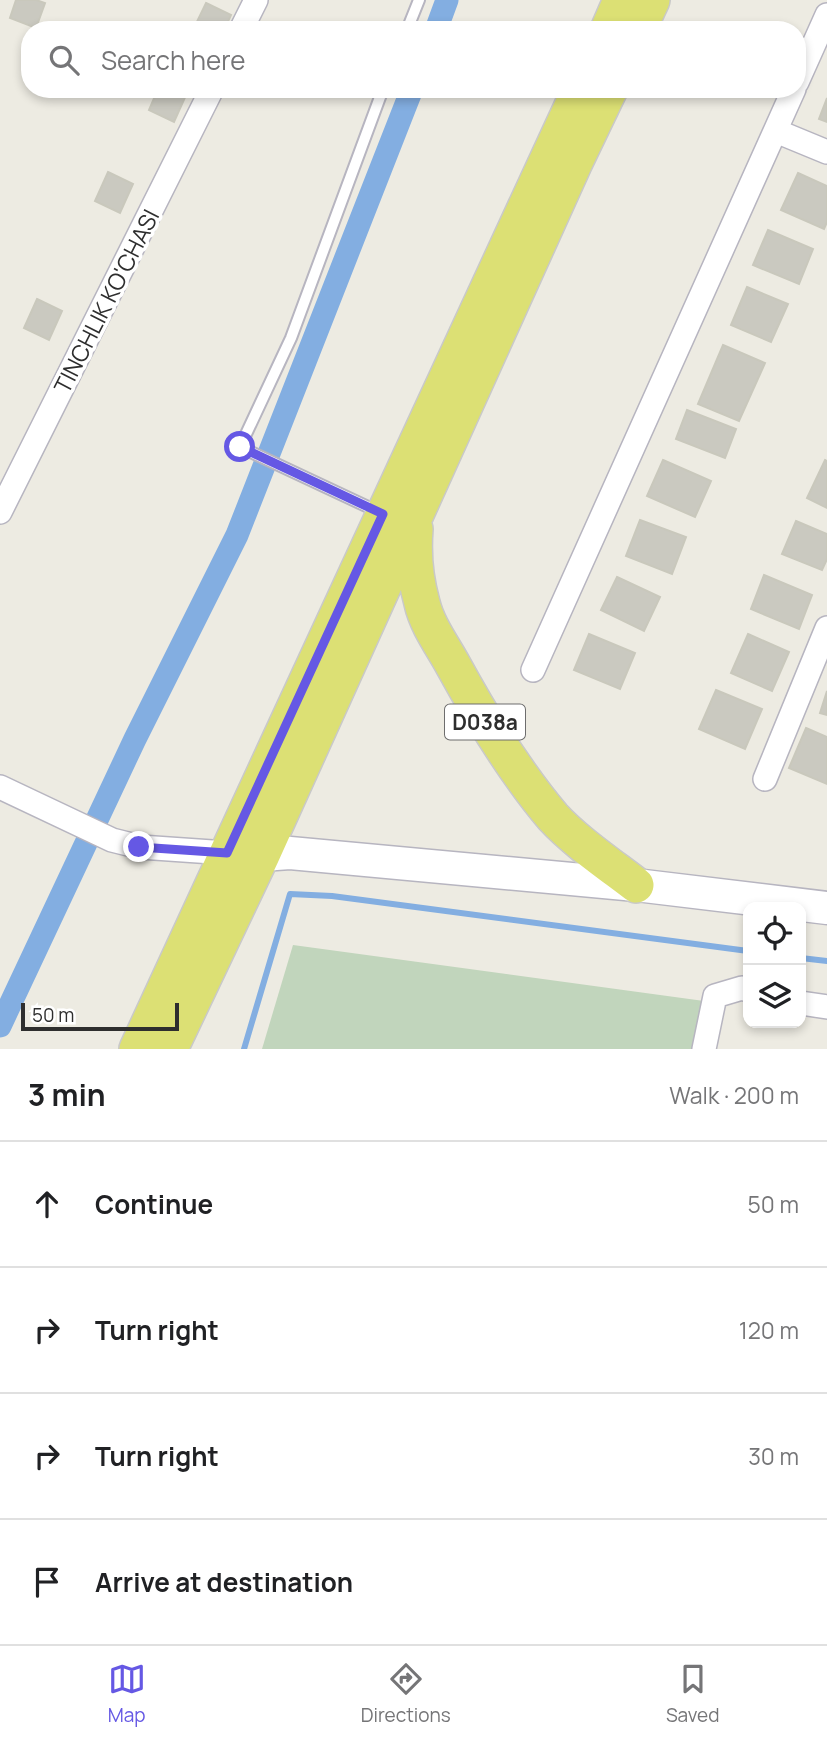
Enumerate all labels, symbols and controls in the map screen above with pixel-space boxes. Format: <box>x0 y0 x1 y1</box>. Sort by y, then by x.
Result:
search box <box>21 21 806 98</box>
icon: search <box>45 41 83 79</box>
text: Search here <box>101 42 246 78</box>
street label: TINCHLIK KO'CHASI <box>46 204 166 398</box>
route start <box>224 431 255 462</box>
road number: D038a <box>445 704 525 740</box>
route end <box>123 831 154 862</box>
map controls <box>743 902 806 1028</box>
button: locate <box>743 902 806 965</box>
button: layers <box>743 965 806 1028</box>
scale bar <box>21 1000 178 1032</box>
text: 50 m <box>32 1002 74 1028</box>
text: 3 min <box>28 1074 106 1115</box>
text: Walk · 200 m <box>669 1079 799 1111</box>
icon: ahead <box>28 1185 66 1223</box>
text: Continue <box>95 1186 213 1222</box>
text: 50 m <box>748 1188 799 1220</box>
icon: right <box>28 1311 66 1349</box>
text: Turn right <box>95 1312 219 1348</box>
text: 120 m <box>739 1314 799 1346</box>
icon: right <box>28 1437 66 1475</box>
text: Turn right <box>95 1438 219 1474</box>
text: 30 m <box>748 1440 799 1472</box>
icon: arrive <box>28 1563 66 1601</box>
text: Arrive at destination <box>95 1564 353 1600</box>
tab: Map <box>108 1660 146 1728</box>
tab: Directions <box>361 1660 451 1728</box>
tab: Saved <box>666 1660 719 1728</box>

